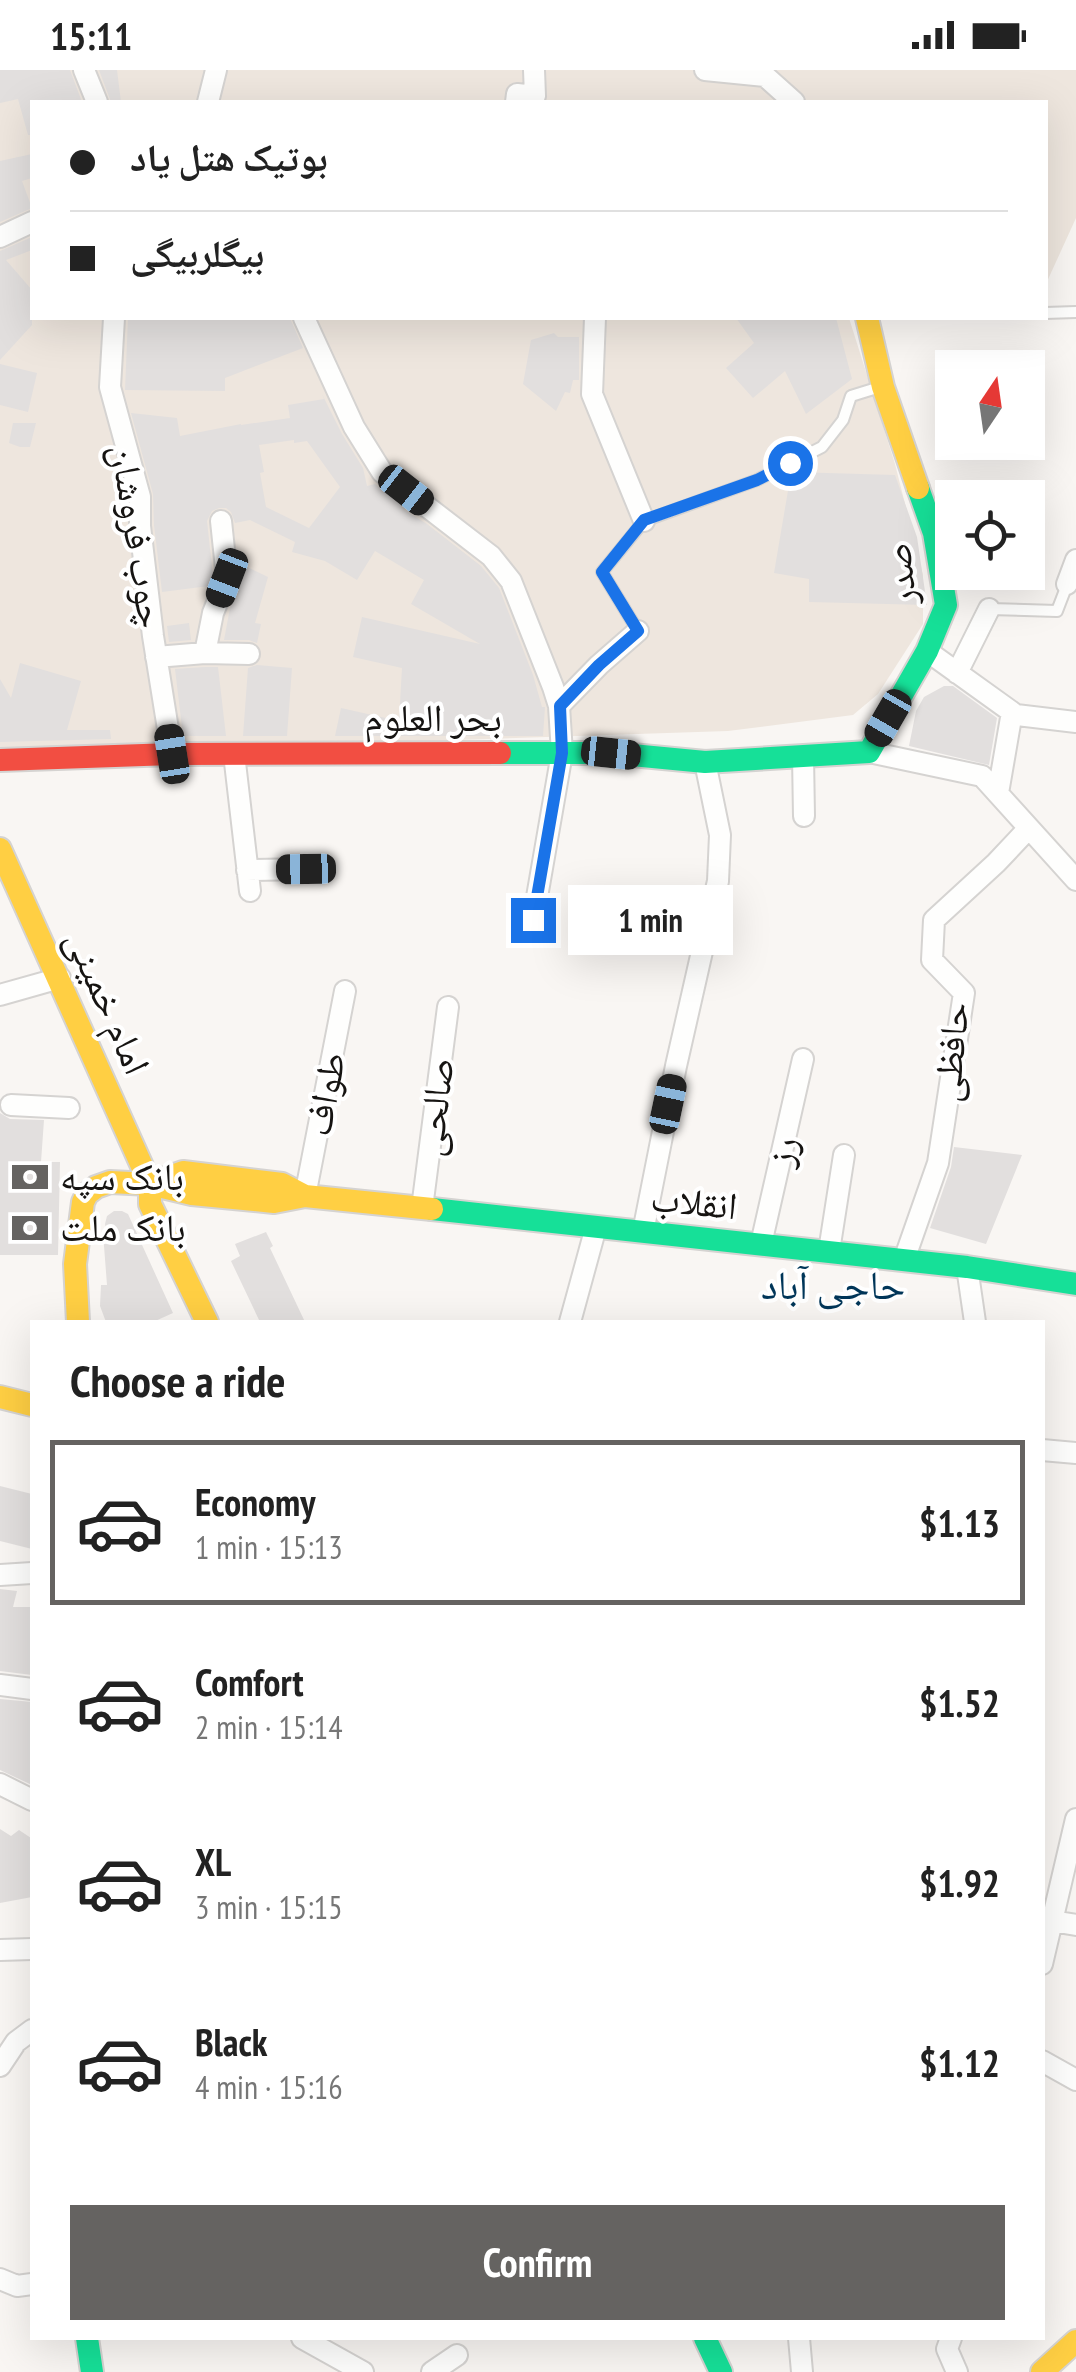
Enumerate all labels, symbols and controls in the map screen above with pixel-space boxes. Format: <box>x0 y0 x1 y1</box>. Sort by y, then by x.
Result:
text: 15:11 <box>50 11 132 60</box>
text: بوتیک هتل یاد <box>130 132 328 181</box>
text: بیگلربیگی <box>130 228 264 277</box>
north arrow <box>935 350 1045 460</box>
map controls <box>935 350 1045 590</box>
street label: چوب فروشان <box>101 440 178 631</box>
route start <box>768 441 813 486</box>
car <box>373 460 439 520</box>
button: locate <box>935 480 1045 590</box>
street label: صدر <box>871 540 926 609</box>
car <box>202 545 252 611</box>
car <box>860 685 916 751</box>
street label: بحر العلوم <box>364 692 502 743</box>
car <box>152 722 192 786</box>
car <box>580 735 642 771</box>
car <box>276 853 336 885</box>
callout: 1 min <box>568 885 733 955</box>
route end <box>511 898 556 943</box>
text: 1 min <box>618 899 683 941</box>
street label: امام خمینی <box>54 921 163 1082</box>
street label: حافظی <box>920 1000 979 1104</box>
street label: طواف <box>291 1048 356 1140</box>
street label: صالحی <box>403 1055 464 1159</box>
car <box>647 1072 689 1136</box>
street label: رز <box>753 1131 808 1171</box>
place label: بانک سپه <box>60 1151 184 1200</box>
bank icon: بانک سپه <box>9 1156 51 1198</box>
street label: انقلاب <box>648 1172 740 1229</box>
place label: بانک ملت <box>60 1202 186 1251</box>
bank icon: بانک ملت <box>9 1207 51 1249</box>
district label: حاجی آباد <box>761 1258 905 1310</box>
text: Choose a ride <box>70 1351 285 1409</box>
text: Economy <box>195 1477 315 1526</box>
icon: car <box>75 1478 165 1568</box>
text: $1.13 <box>919 1498 1000 1547</box>
text: 1 min · 15:13 <box>195 1526 343 1568</box>
text: Comfort <box>195 1657 304 1706</box>
icon: car <box>75 1658 165 1748</box>
text: $1.52 <box>919 1678 1000 1727</box>
text: 2 min · 15:14 <box>195 1706 343 1748</box>
text: XL <box>195 1837 231 1886</box>
icon: car <box>75 1838 165 1928</box>
text: $1.92 <box>919 1858 1000 1907</box>
text: 3 min · 15:15 <box>195 1886 343 1928</box>
text: Black <box>195 2017 268 2066</box>
icon: car <box>75 2018 165 2108</box>
text: $1.12 <box>919 2038 1000 2087</box>
text: 4 min · 15:16 <box>195 2066 343 2108</box>
button: Confirm <box>70 2205 1005 2320</box>

